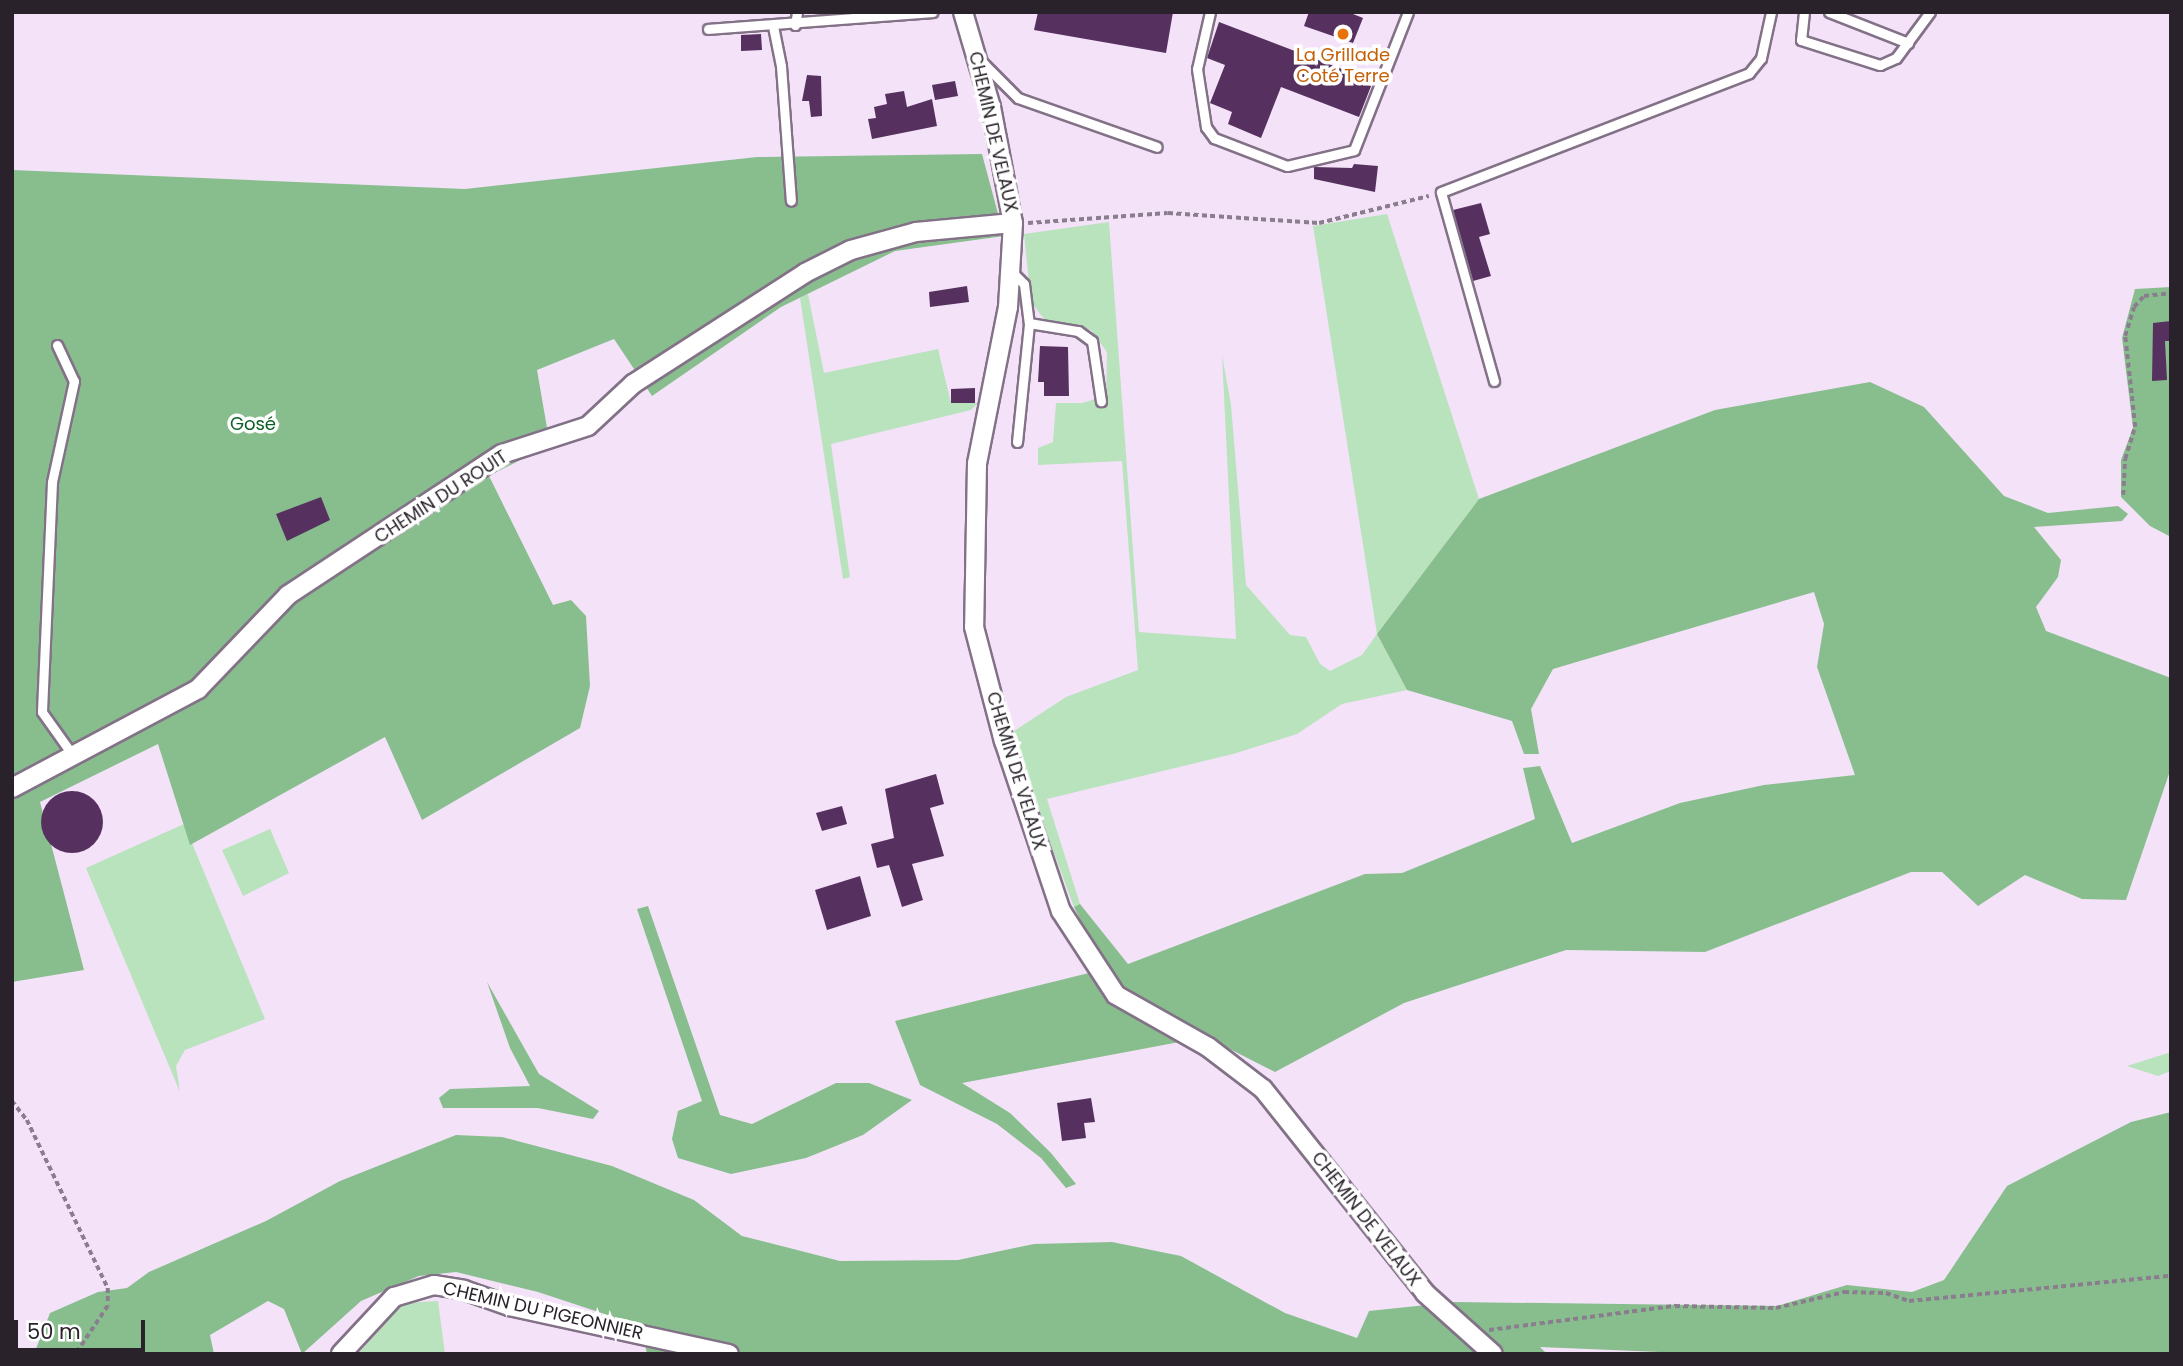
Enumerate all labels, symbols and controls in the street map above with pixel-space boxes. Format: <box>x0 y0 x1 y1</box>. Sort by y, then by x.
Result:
marker: La Grillade Coté Terre <box>1335 26 1351 42</box>
place label: La Grillade Coté Terre <box>1296 45 1390 88</box>
street label: CHEMIN DE VELAUX <box>964 49 1022 215</box>
park label: Gosé <box>230 413 276 435</box>
street label: CHEMIN DU ROUIT <box>371 446 511 548</box>
street label: CHEMIN DE VELAUX <box>982 689 1050 853</box>
street label: CHEMIN DE VELAUX <box>1307 1148 1425 1290</box>
street label: CHEMIN DU PIGEONNIER <box>441 1277 645 1345</box>
scale bar <box>18 1306 149 1350</box>
text: 50 m <box>27 1317 81 1346</box>

